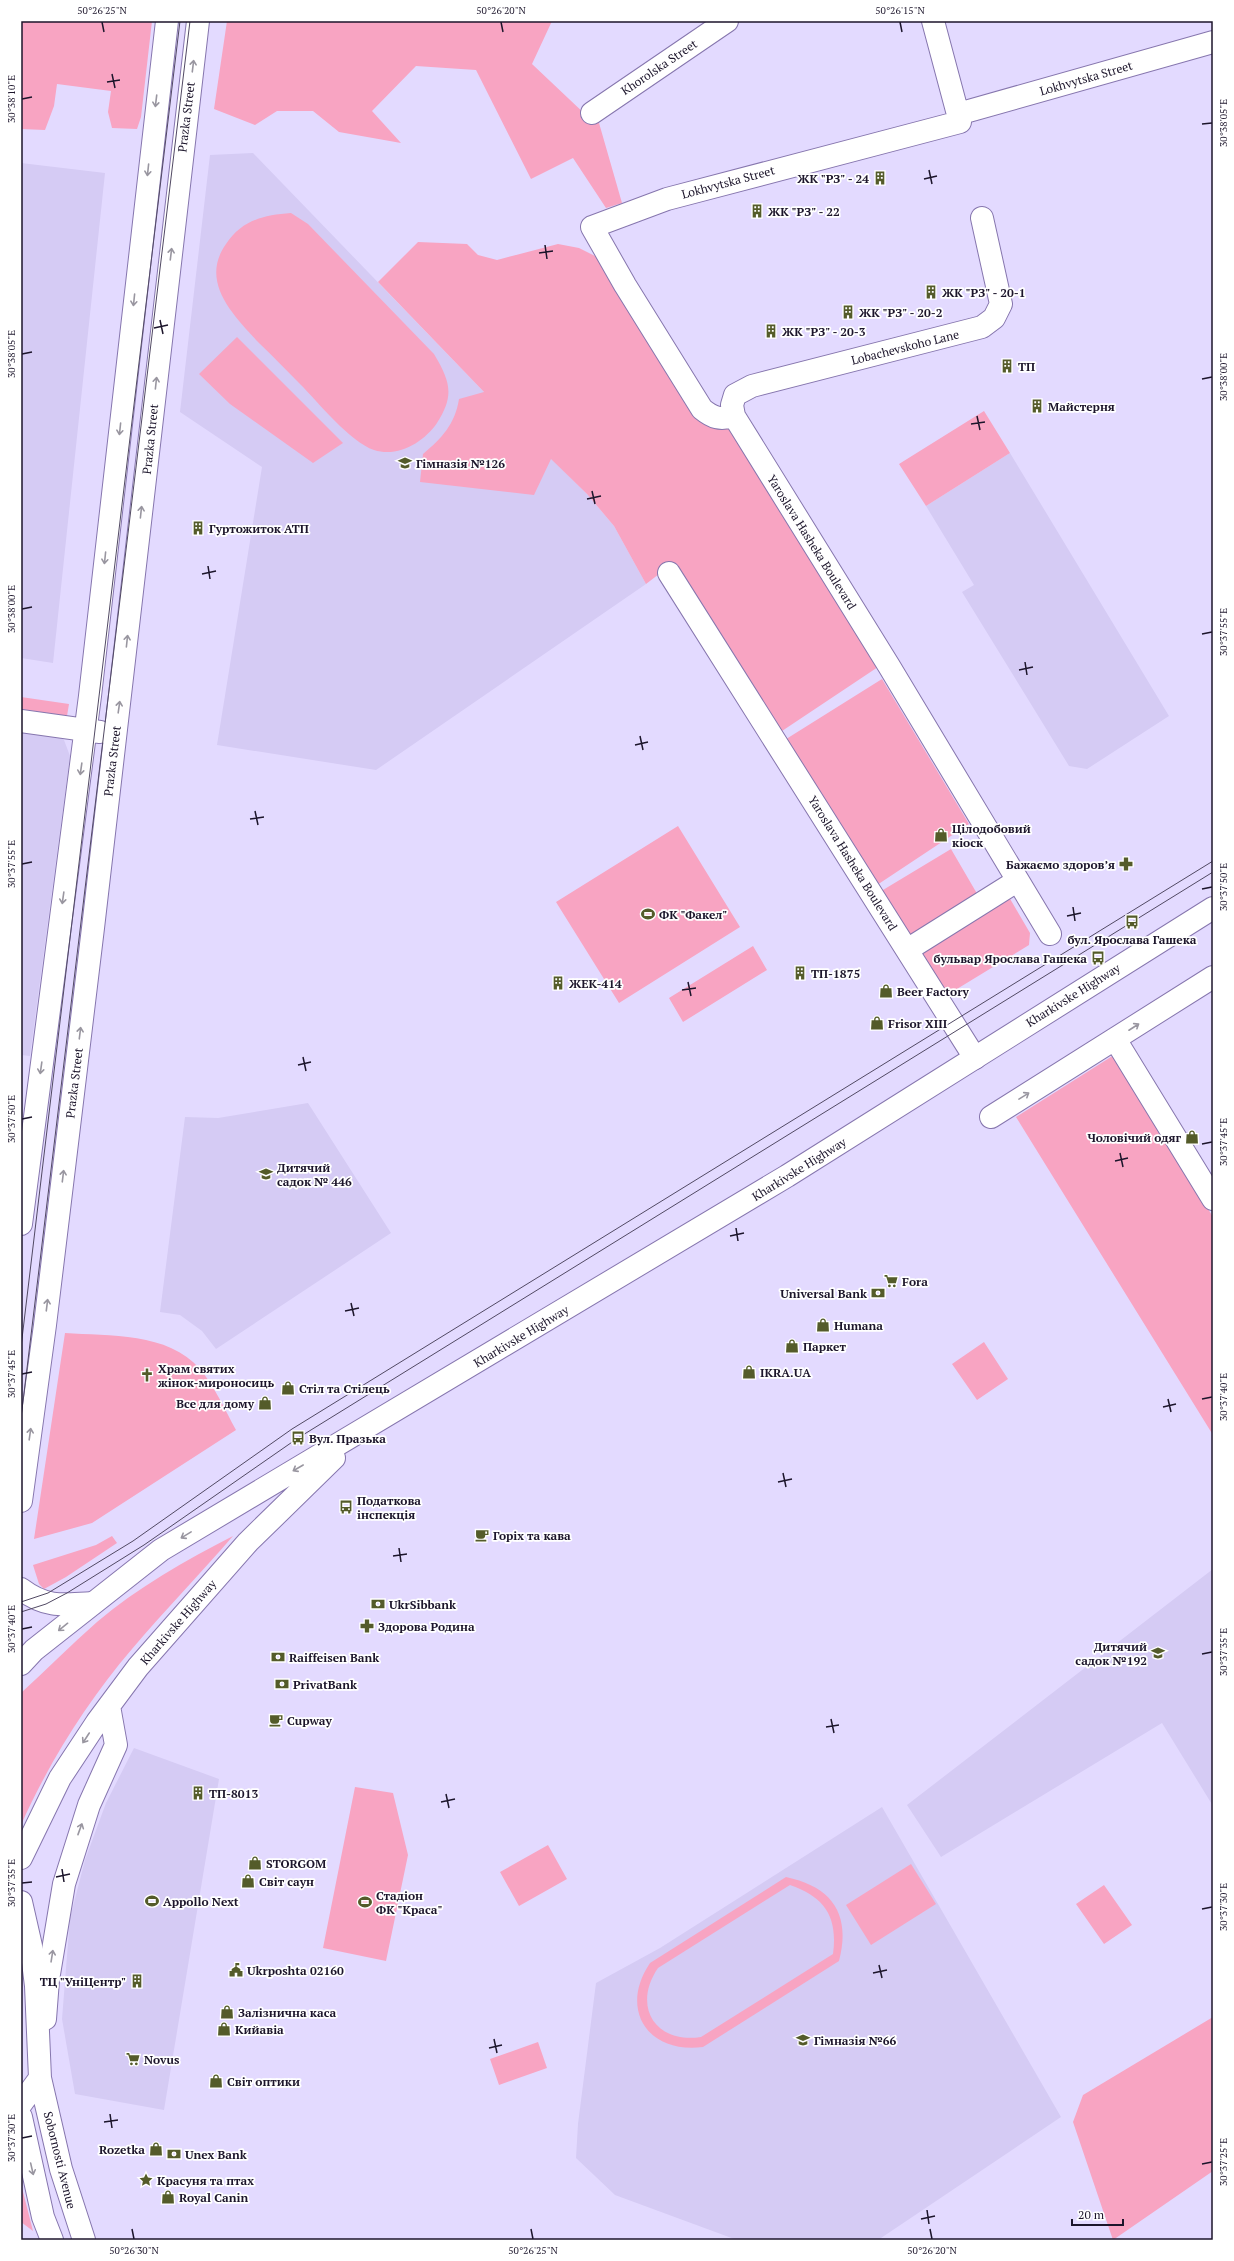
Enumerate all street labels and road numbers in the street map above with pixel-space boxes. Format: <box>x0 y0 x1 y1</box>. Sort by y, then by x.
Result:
street label: Khorolska Street <box>618 36 700 98</box>
street label: Lokhvytska Street <box>1038 57 1135 98</box>
street label: Prazka Street <box>174 80 198 153</box>
street label: Lokhvytska Street <box>680 162 777 202</box>
street label: Lobachevskoho Lane <box>850 326 960 368</box>
street label: Prazka Street <box>139 402 161 475</box>
street label: Yaroslava Hasheka Boulevard <box>764 472 860 612</box>
street label: Prazka Street <box>100 724 124 797</box>
street label: Yaroslava Hasheka Boulevard <box>805 793 901 933</box>
street label: Kharkivske Highway <box>1023 959 1124 1030</box>
street label: Prazka Street <box>62 1046 86 1119</box>
street label: Kharkivske Highway <box>749 1133 850 1204</box>
street label: Kharkivske Highway <box>471 1301 572 1370</box>
street label: Kharkivske Highway <box>137 1576 220 1668</box>
street label: Sobornosti Avenue <box>41 2110 79 2210</box>

